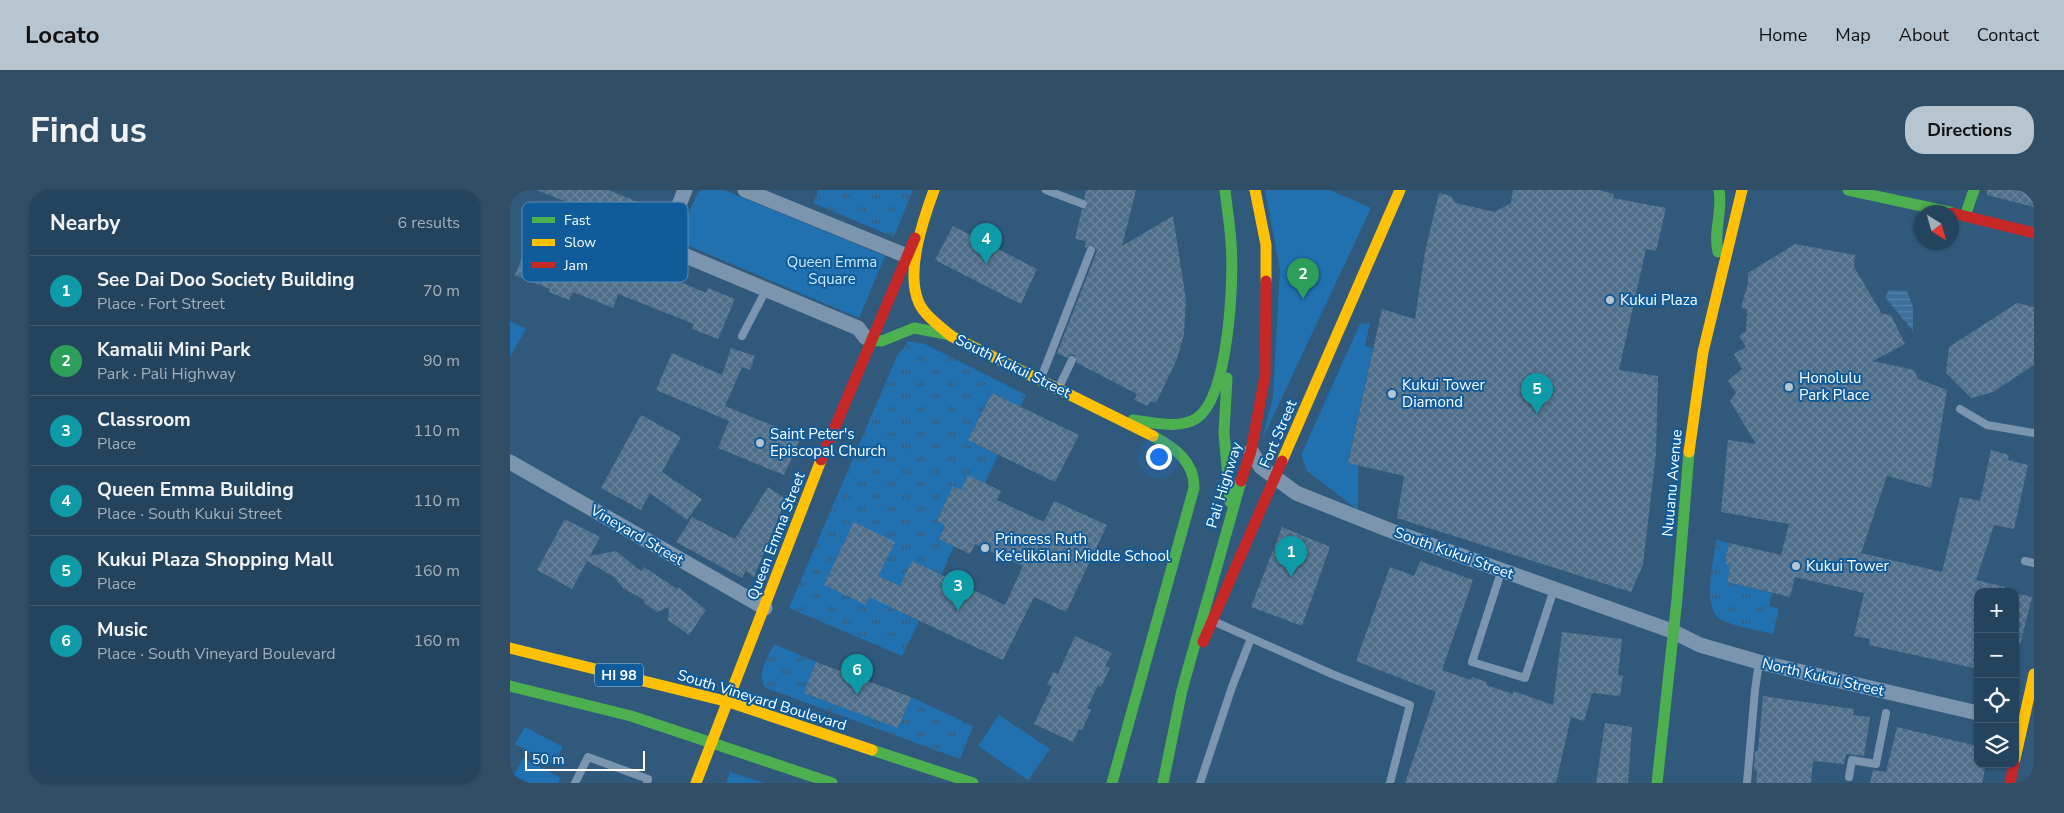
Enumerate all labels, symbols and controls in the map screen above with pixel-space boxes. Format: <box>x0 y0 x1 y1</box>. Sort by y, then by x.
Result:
text: Locato <box>25 19 100 51</box>
text: Home <box>1759 23 1807 47</box>
text: Map <box>1835 23 1871 47</box>
text: About <box>1899 23 1949 47</box>
text: Contact <box>1977 23 2039 47</box>
button: Directions <box>1905 106 2034 154</box>
text: Find us <box>30 107 147 154</box>
legend <box>522 202 688 282</box>
north arrow <box>1914 205 1959 250</box>
text: Nearby <box>50 209 120 237</box>
text: Fast <box>564 211 590 230</box>
text: 6 results <box>398 212 460 234</box>
pin: 4 <box>970 223 1002 264</box>
text: Slow <box>564 233 596 252</box>
park label: Queen Emma Square <box>787 252 877 289</box>
text: Jam <box>563 256 588 275</box>
pin: 2 <box>1287 258 1319 299</box>
text: See Dai Doo Society Building <box>97 267 354 293</box>
text: 1 <box>61 280 71 302</box>
text: 70 m <box>423 280 460 302</box>
place label: Kukui Plaza <box>1620 290 1698 310</box>
text: Place · Fort Street <box>97 293 225 315</box>
marker: Kukui Plaza <box>1604 294 1616 306</box>
street label: South Kukui Street <box>952 330 1074 403</box>
text: Kamalii Mini Park <box>97 337 250 363</box>
text: 2 <box>61 350 71 372</box>
text: 90 m <box>423 350 460 372</box>
text: Park · Pali Highway <box>97 363 236 385</box>
place label: Honolulu Park Place <box>1799 368 1869 405</box>
pin: 5 <box>1521 373 1553 414</box>
place label: Kukui Tower Diamond <box>1402 375 1485 412</box>
marker: Honolulu Park Place <box>1783 381 1795 393</box>
marker: Kukui Tower Diamond <box>1386 388 1398 400</box>
street label: Fort Street <box>1255 396 1302 471</box>
text: Classroom <box>97 407 191 433</box>
text: 3 <box>61 420 71 442</box>
text: 110 m <box>413 420 460 442</box>
place label: Saint Peter's Episcopal Church <box>770 424 886 461</box>
street label: Nuuanu Avenue <box>1657 428 1687 538</box>
text: Place <box>97 433 136 455</box>
marker: Saint Peter's Episcopal Church <box>754 437 766 449</box>
street label: Pali Highway <box>1201 439 1247 531</box>
your location <box>1146 444 1172 470</box>
street label: Queen Emma Street <box>742 469 810 603</box>
text: Queen Emma Building <box>97 477 294 503</box>
text: 4 <box>61 490 71 512</box>
text: 110 m <box>413 490 460 512</box>
street label: Vineyard Street <box>586 500 688 570</box>
text: Place · South Kukui Street <box>97 503 282 525</box>
street label: South Kukui Street <box>1392 522 1517 584</box>
place label: Princess Ruth Ke’elikōlani Middle School <box>995 529 1171 566</box>
pin: 1 <box>1275 536 1307 577</box>
marker: Princess Ruth Ke’elikōlani Middle School <box>979 542 991 554</box>
text: Kukui Plaza Shopping Mall <box>97 547 333 573</box>
place label: Kukui Tower <box>1806 556 1889 576</box>
text: 5 <box>61 560 71 582</box>
text: 160 m <box>413 560 460 582</box>
marker: Kukui Tower <box>1790 560 1802 572</box>
pin: 3 <box>942 570 974 611</box>
text: Place <box>97 573 136 595</box>
map controls <box>1974 588 2019 768</box>
button: + <box>1974 588 2019 633</box>
text: Music <box>97 617 148 643</box>
text: 6 <box>61 630 71 652</box>
text: 160 m <box>413 630 460 652</box>
button: − <box>1974 633 2019 678</box>
text: Place · South Vineyard Boulevard <box>97 643 336 665</box>
street label: North Kukui Street <box>1760 653 1887 701</box>
pin: 6 <box>841 654 873 695</box>
road number: HI 98 <box>595 664 643 686</box>
street label: South Vineyard Boulevard <box>675 665 849 735</box>
button: locate <box>1974 678 2019 723</box>
button: layers <box>1974 723 2019 768</box>
scale bar <box>525 748 645 771</box>
text: 50 m <box>532 750 564 769</box>

